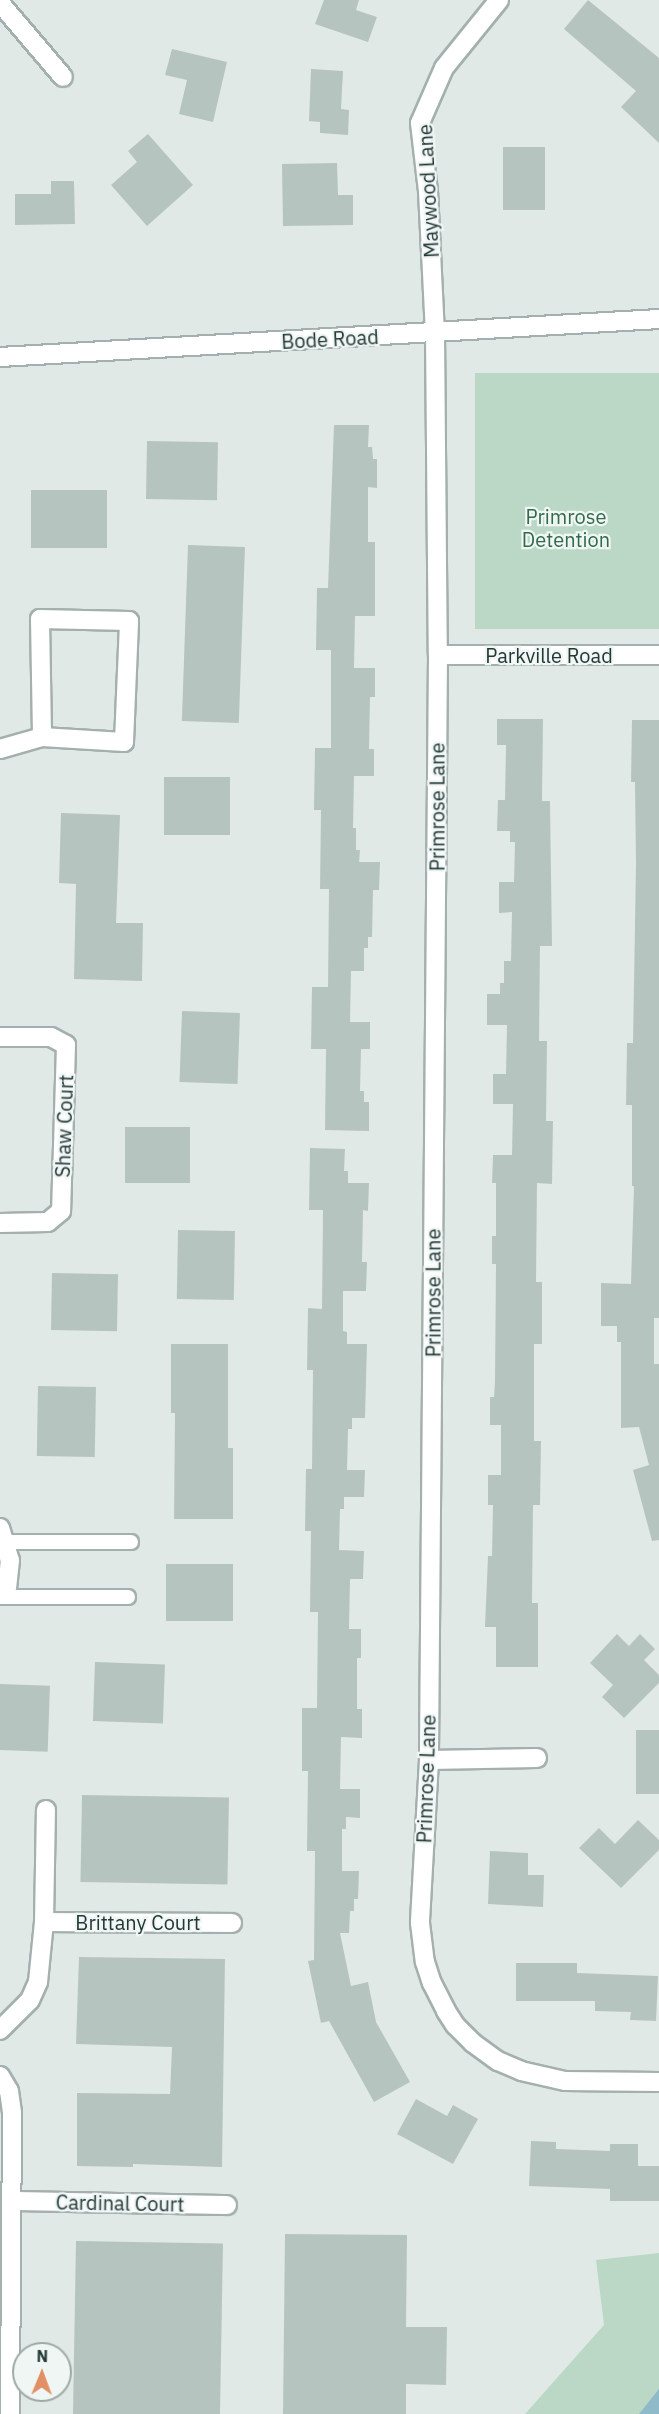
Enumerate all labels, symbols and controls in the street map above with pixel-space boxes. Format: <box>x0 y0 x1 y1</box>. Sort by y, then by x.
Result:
street label: Maywood Lane <box>413 124 443 258</box>
street label: Bode Road <box>281 324 379 354</box>
park label: Primrose Detention <box>522 504 610 551</box>
street label: Parkville Road <box>485 643 613 667</box>
street label: Primrose Lane <box>425 743 449 871</box>
street label: Shaw Court <box>50 1074 78 1178</box>
street label: Primrose Lane <box>421 1229 445 1357</box>
street label: Primrose Lane <box>412 1714 440 1844</box>
street label: Brittany Court <box>75 1910 201 1934</box>
street label: Cardinal Court <box>56 2190 184 2216</box>
north arrow <box>12 2342 72 2402</box>
text: N <box>36 2346 48 2366</box>

